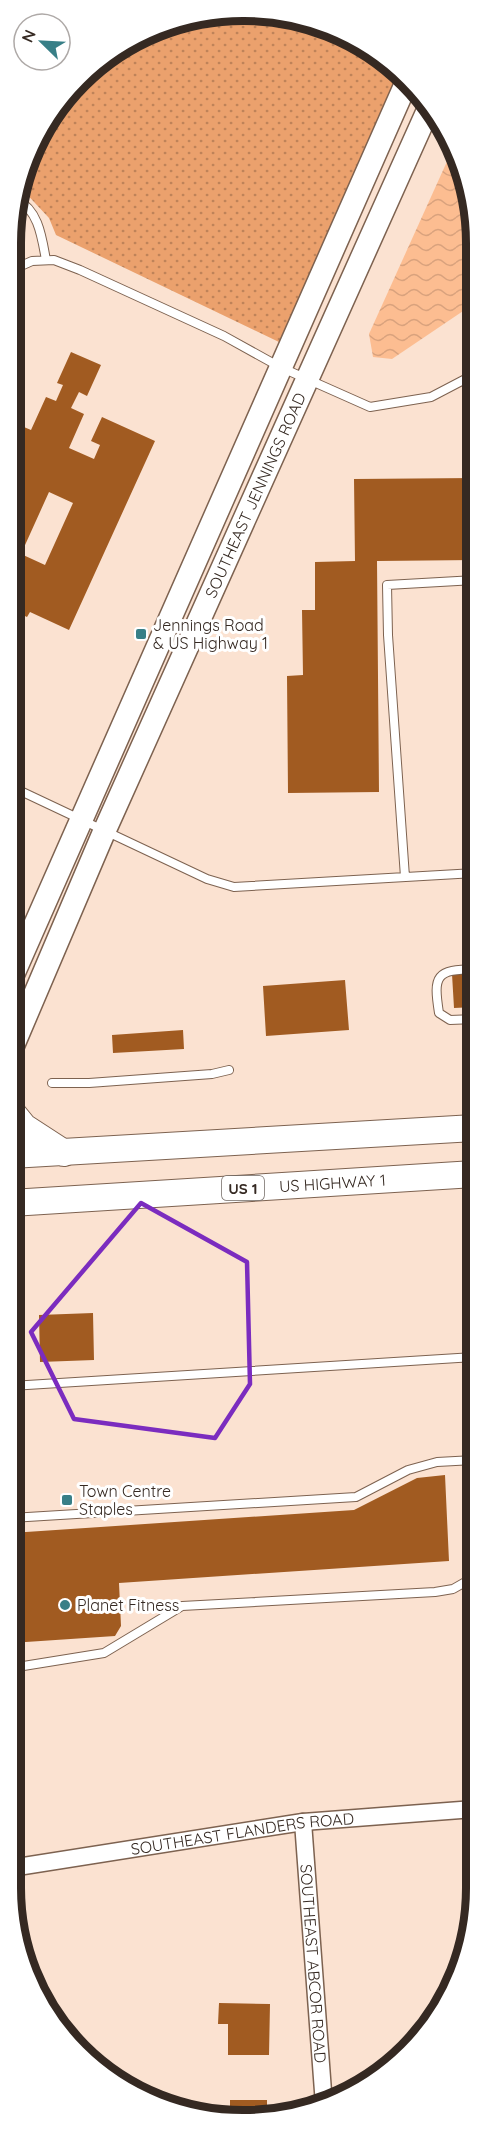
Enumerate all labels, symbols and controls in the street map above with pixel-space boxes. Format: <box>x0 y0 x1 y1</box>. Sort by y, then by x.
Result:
north arrow <box>12 12 72 72</box>
text: N <box>17 26 40 45</box>
street label: SOUTHEAST JENNINGS ROAD <box>200 389 310 601</box>
place label: Jennings Road & US Highway 1 <box>153 615 268 653</box>
marker: Jennings Road & US Highway 1 <box>134 627 148 641</box>
street label: US HIGHWAY 1 <box>278 1170 386 1196</box>
road number: US 1 <box>222 1176 264 1200</box>
place label: Town Centre Staples <box>79 1481 171 1519</box>
marker: Town Centre Staples <box>60 1493 74 1507</box>
place label: Planet Fitness <box>77 1595 179 1615</box>
marker: Planet Fitness <box>58 1598 72 1612</box>
street label: SOUTHEAST FLANDERS ROAD <box>129 1808 355 1859</box>
street label: SOUTHEAST ABCOR ROAD <box>296 1863 331 2064</box>

